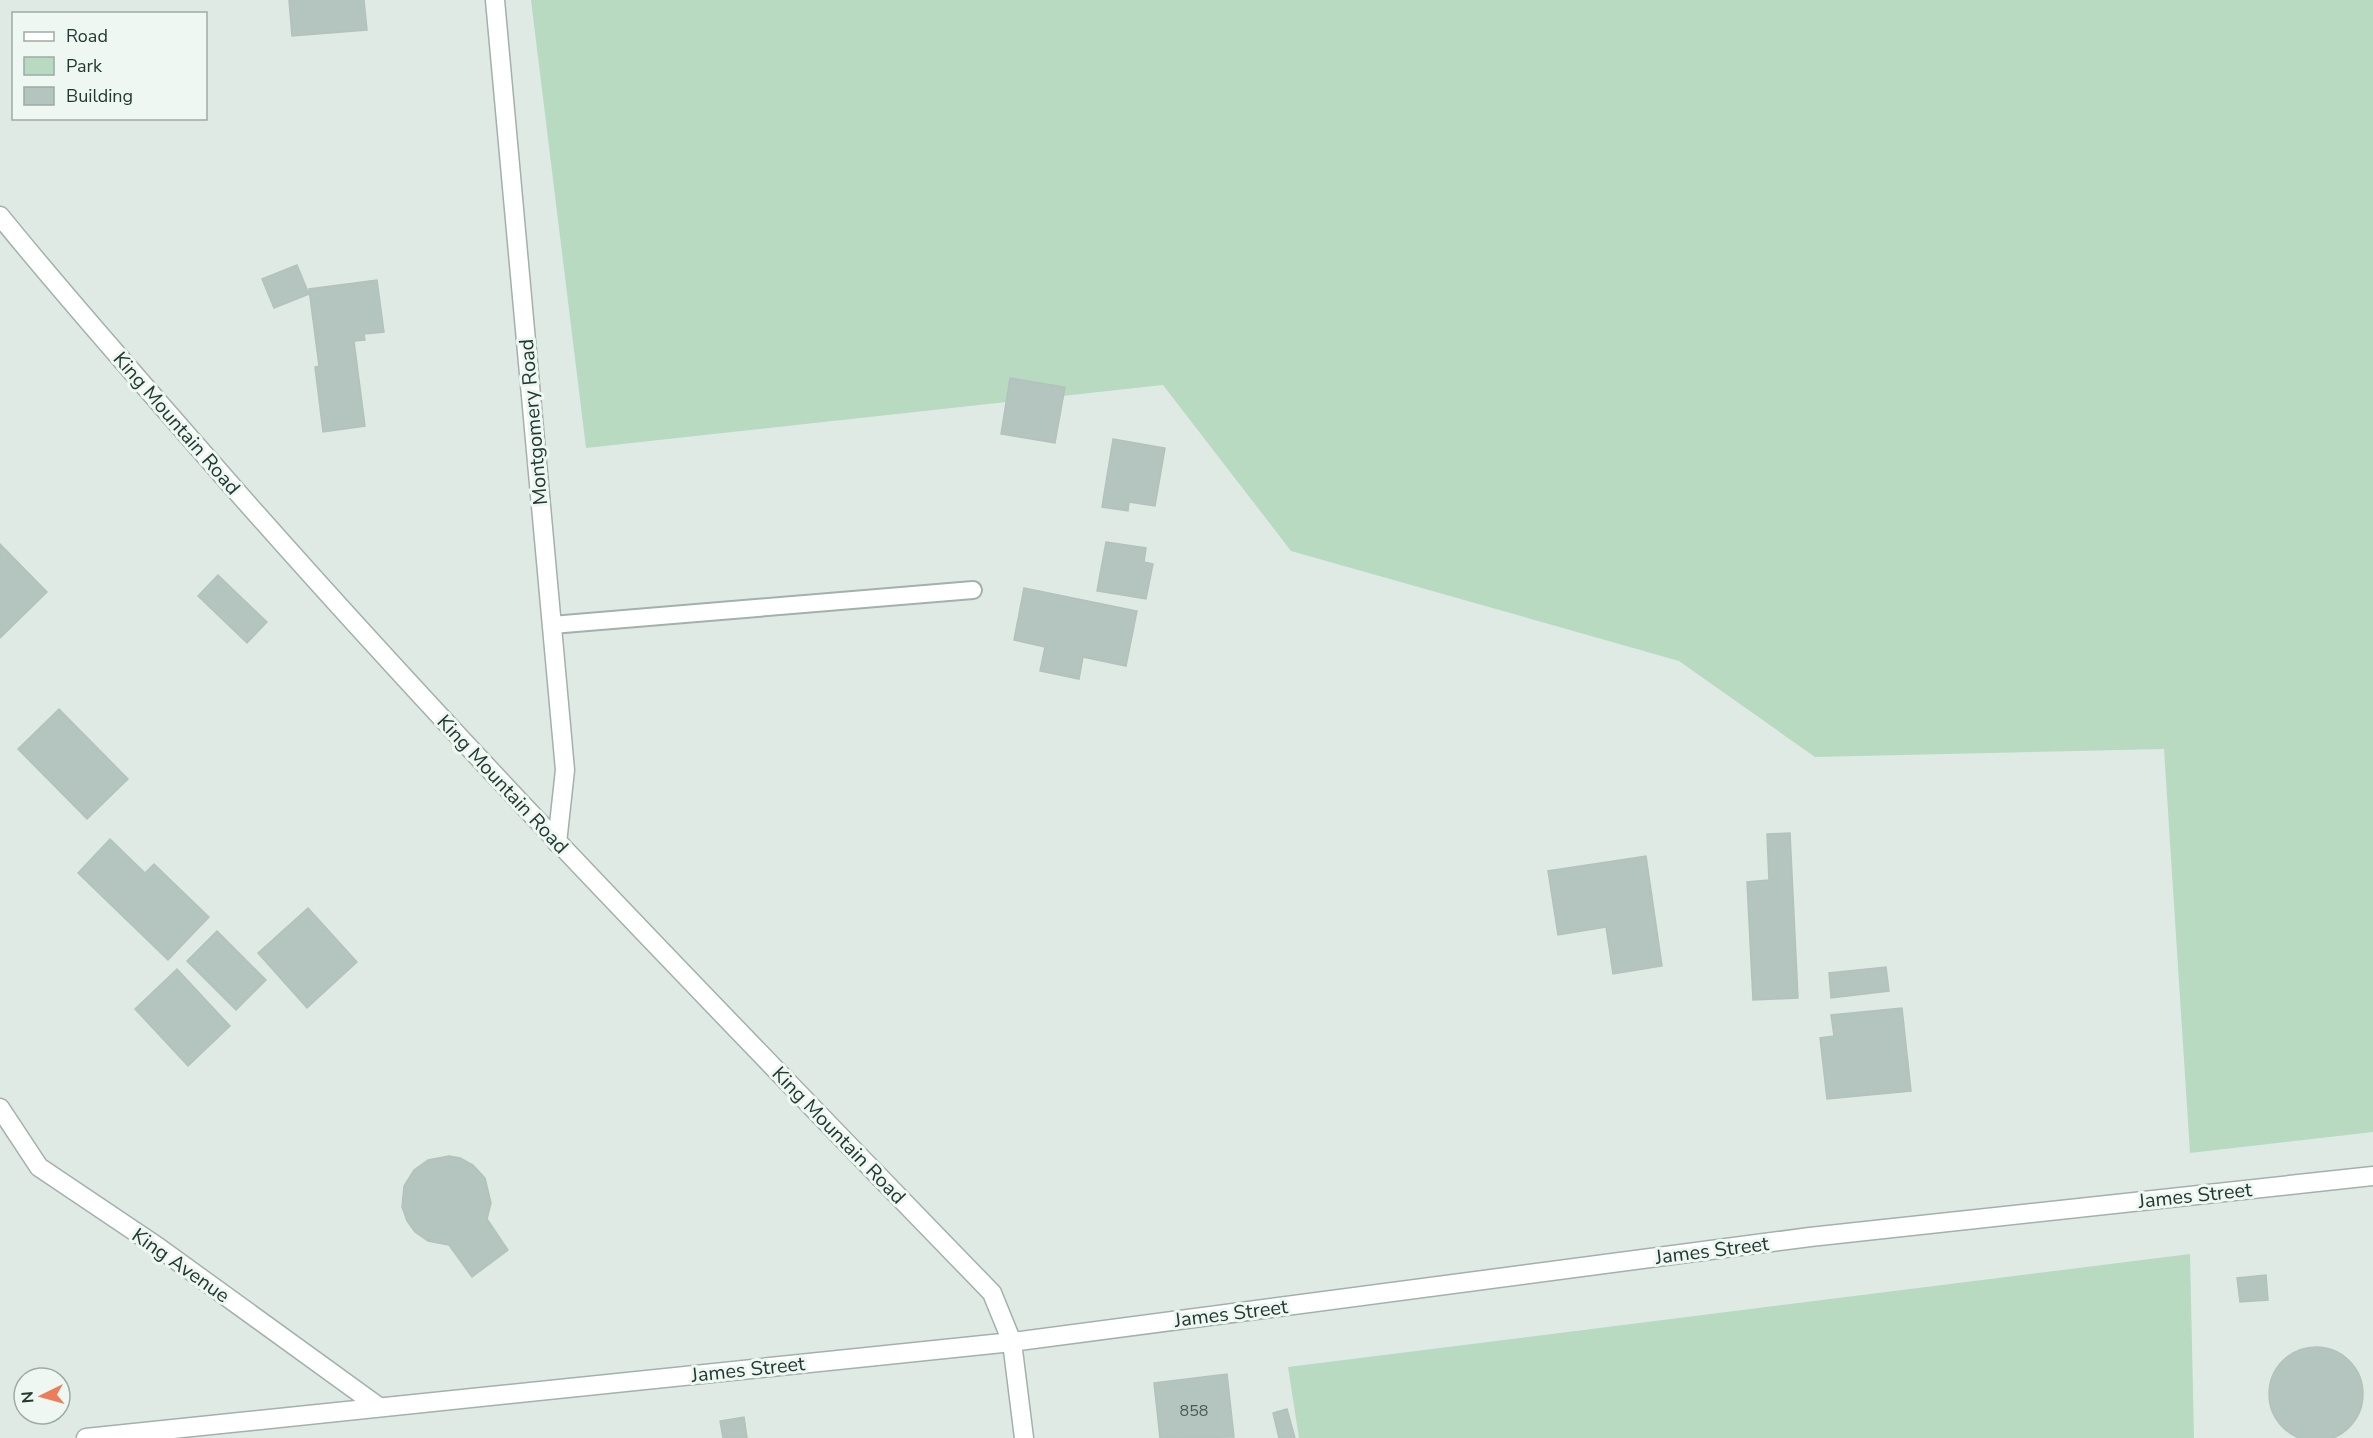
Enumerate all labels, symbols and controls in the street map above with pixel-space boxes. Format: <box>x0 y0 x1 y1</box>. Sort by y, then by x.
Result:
legend <box>12 12 207 120</box>
text: Road <box>66 24 108 48</box>
text: Park <box>66 54 103 78</box>
text: Building <box>66 84 133 108</box>
street label: Montgomery Road <box>513 338 554 506</box>
street label: King Mountain Road <box>107 346 246 501</box>
street label: King Mountain Road <box>431 709 574 860</box>
street label: King Mountain Road <box>766 1061 911 1210</box>
street label: James Street <box>2136 1176 2254 1215</box>
street label: King Avenue <box>127 1222 235 1309</box>
street label: James Street <box>1653 1230 1771 1271</box>
street label: James Street <box>1172 1293 1290 1334</box>
street label: James Street <box>689 1350 807 1389</box>
north arrow <box>12 1366 72 1426</box>
text: N <box>17 1390 40 1404</box>
house number: 858 <box>1180 1400 1208 1422</box>

